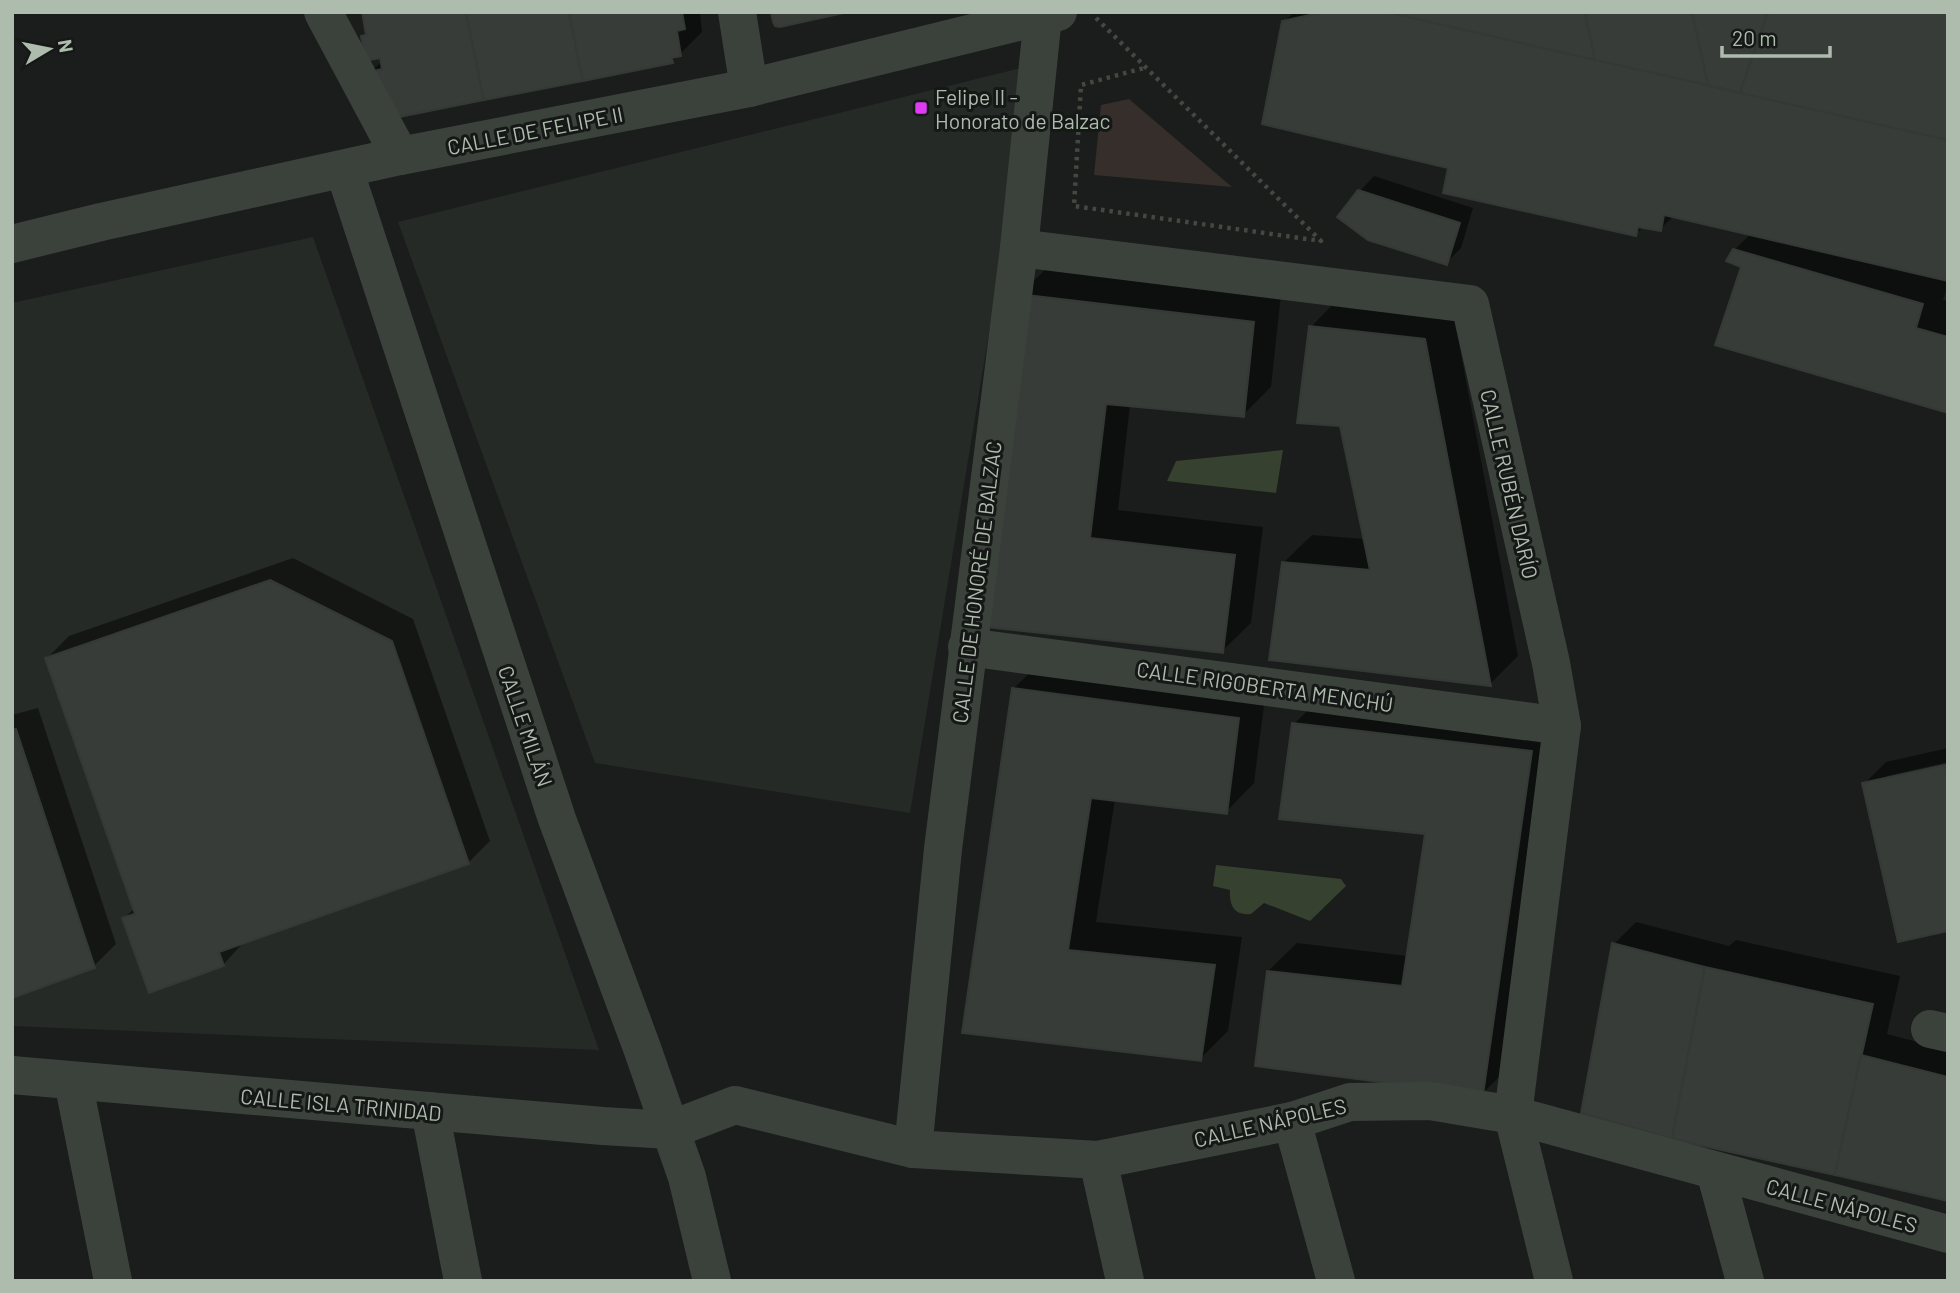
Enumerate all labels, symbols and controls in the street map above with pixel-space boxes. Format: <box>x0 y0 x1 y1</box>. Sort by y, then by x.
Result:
north arrow <box>14 14 84 84</box>
scale bar <box>1722 14 1830 58</box>
text: 20 m <box>1732 25 1777 50</box>
text: N <box>54 38 79 54</box>
place label: Felipe II - Honorato de Balzac <box>935 84 1110 133</box>
marker: Felipe II - Honorato de Balzac <box>913 100 929 116</box>
street label: CALLE DE FELIPE II <box>445 101 625 159</box>
street label: CALLE RUBÉN DARÍO <box>1476 387 1544 581</box>
street label: CALLE DE HONORÉ DE BALZAC <box>946 440 1006 724</box>
street label: CALLE RIGOBERTA MENCHÚ <box>1135 656 1395 716</box>
street label: CALLE MILÁN <box>494 662 558 790</box>
street label: CALLE ISLA TRINIDAD <box>239 1083 443 1125</box>
street label: CALLE NÁPOLES <box>1191 1092 1349 1152</box>
street label: CALLE NÁPOLES <box>1764 1173 1920 1237</box>

